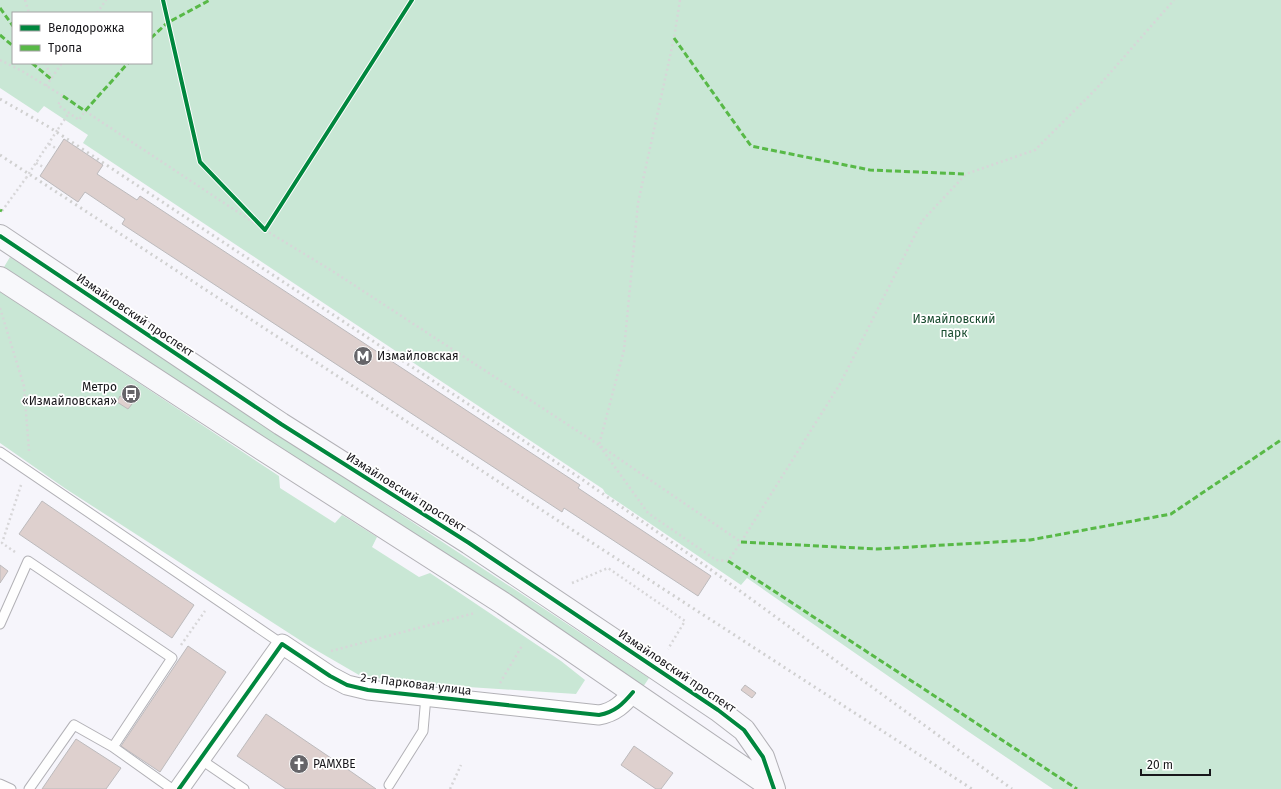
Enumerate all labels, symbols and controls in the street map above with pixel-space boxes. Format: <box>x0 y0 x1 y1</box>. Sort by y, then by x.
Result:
legend <box>12 12 152 64</box>
text: Велодорожка <box>48 21 124 35</box>
text: Тропа <box>48 41 82 55</box>
street label: Измайловский проспект <box>74 271 197 360</box>
park label: Измайловский парк <box>913 312 995 340</box>
metro station icon: Измайловская <box>352 345 374 367</box>
place label: Измайловская <box>377 349 459 363</box>
place label: Метро «Измайловская» <box>22 380 117 408</box>
bus stop icon: Метро «Измайловская» <box>120 383 142 405</box>
street label: Измайловский проспект <box>344 449 469 535</box>
street label: Измайловский проспект <box>616 627 739 716</box>
street label: 2-я Парковая улица <box>360 670 472 698</box>
scale bar <box>1141 751 1210 777</box>
church icon: РАМХВЕ <box>288 753 310 775</box>
place label: РАМХВЕ <box>313 757 356 771</box>
text: 20 m <box>1147 758 1173 772</box>

